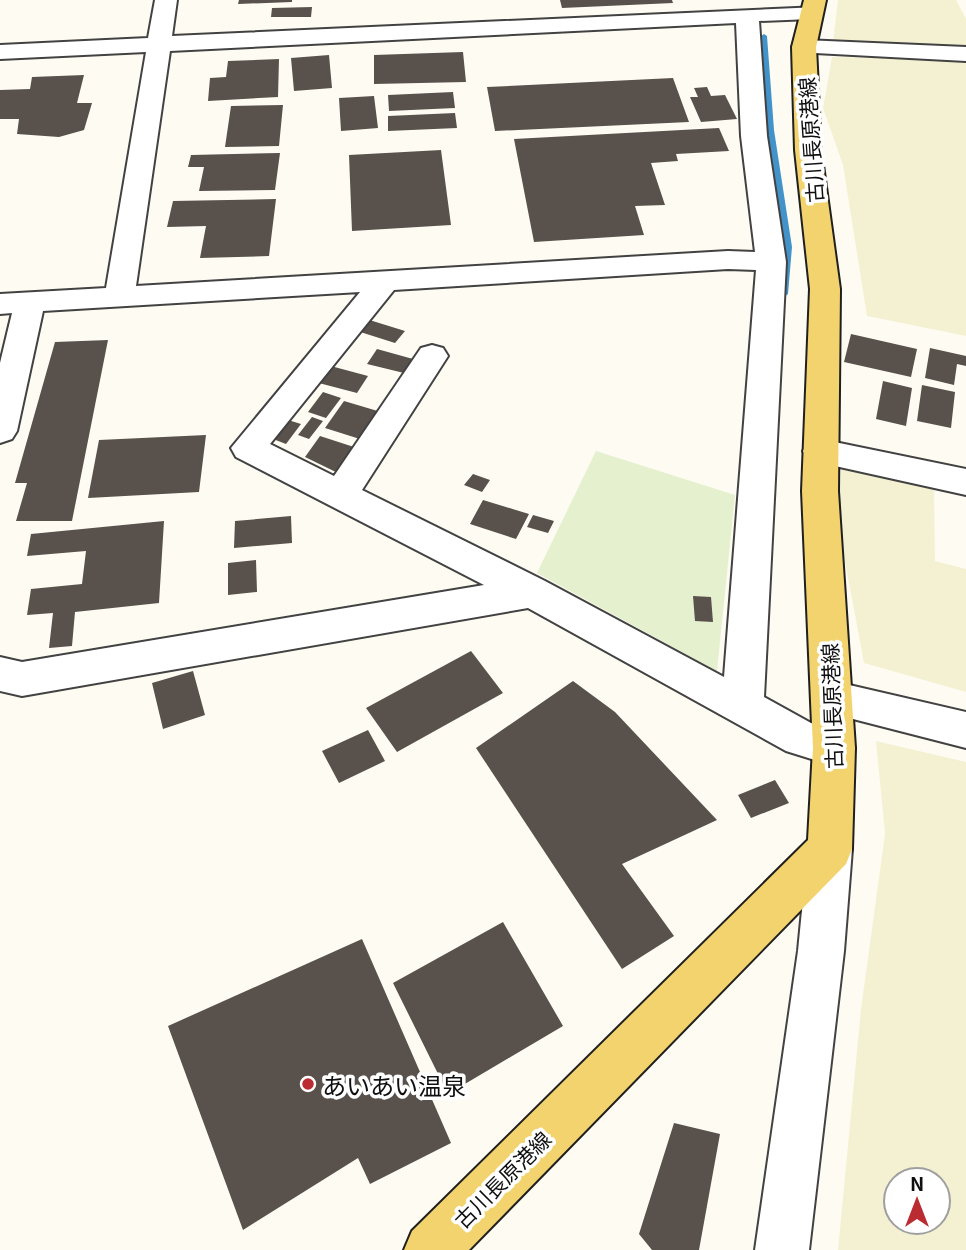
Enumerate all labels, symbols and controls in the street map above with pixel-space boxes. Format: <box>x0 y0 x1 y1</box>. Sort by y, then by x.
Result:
street label: 古川長原港線 <box>791 76 829 204</box>
street label: 古川長原港線 <box>814 643 848 769</box>
place label: あいあい温泉 <box>322 1067 466 1102</box>
marker: あいあい温泉 <box>300 1076 316 1092</box>
street label: 古川長原港線 <box>447 1124 557 1234</box>
north arrow <box>882 1166 952 1236</box>
text: N <box>910 1169 924 1196</box>

